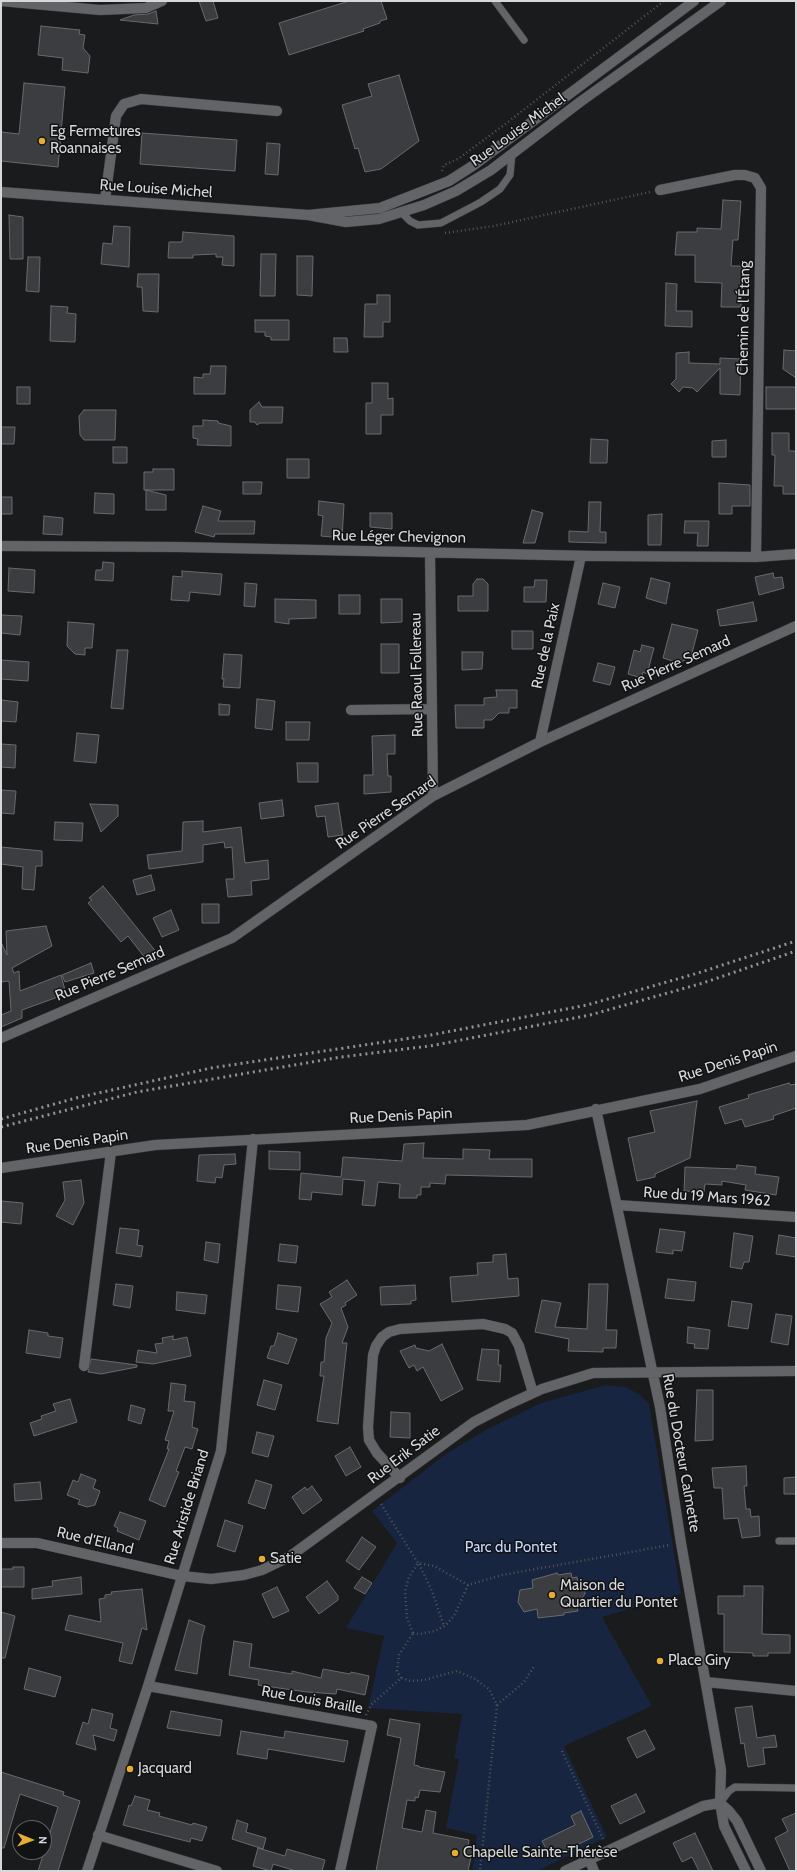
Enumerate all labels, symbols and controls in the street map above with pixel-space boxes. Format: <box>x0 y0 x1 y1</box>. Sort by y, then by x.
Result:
street label: Rue Louise Michel <box>467 89 569 171</box>
place label: Eg Fermetures Roannaises <box>50 123 141 158</box>
marker: Eg Fermetures Roannaises <box>37 136 47 146</box>
street label: Rue Louise Michel <box>99 176 213 202</box>
street label: Chemin de l'Étang <box>734 260 754 376</box>
street label: Rue Léger Chevignon <box>332 527 466 547</box>
street label: Rue de la Paix <box>528 602 564 690</box>
street label: Rue Raoul Follereau <box>407 613 427 737</box>
street label: Rue Pierre Semard <box>619 632 733 696</box>
street label: Rue Pierre Semard <box>332 773 440 853</box>
street label: Rue Pierre Semard <box>53 943 167 1005</box>
street label: Rue Denis Papin <box>676 1038 780 1086</box>
street label: Rue Denis Papin <box>349 1104 453 1128</box>
street label: Rue Denis Papin <box>25 1126 129 1158</box>
street label: Rue du 19 Mars 1962 <box>643 1184 771 1210</box>
street label: Rue du Docteur Calmette <box>658 1372 704 1534</box>
street label: Rue Erik Satie <box>364 1422 444 1488</box>
street label: Rue Aristide Briand <box>161 1447 213 1567</box>
street label: Rue d'Elland <box>55 1523 135 1559</box>
park label: Parc du Pontet <box>465 1539 557 1557</box>
place label: Satie <box>270 1550 302 1568</box>
marker: Satie <box>257 1554 267 1564</box>
place label: Maison de Quartier du Pontet <box>560 1577 677 1612</box>
marker: Maison de Quartier du Pontet <box>547 1590 557 1600</box>
place label: Place Giry <box>668 1652 730 1670</box>
marker: Place Giry <box>655 1656 665 1666</box>
street label: Rue Louis Braille <box>260 1682 364 1718</box>
place label: Jacquard <box>138 1760 192 1778</box>
marker: Jacquard <box>125 1764 135 1774</box>
north arrow <box>12 1820 52 1860</box>
text: N <box>36 1836 50 1844</box>
place label: Chapelle Sainte-Thérèse <box>463 1844 617 1862</box>
marker: Chapelle Sainte-Thérèse <box>450 1848 460 1858</box>

